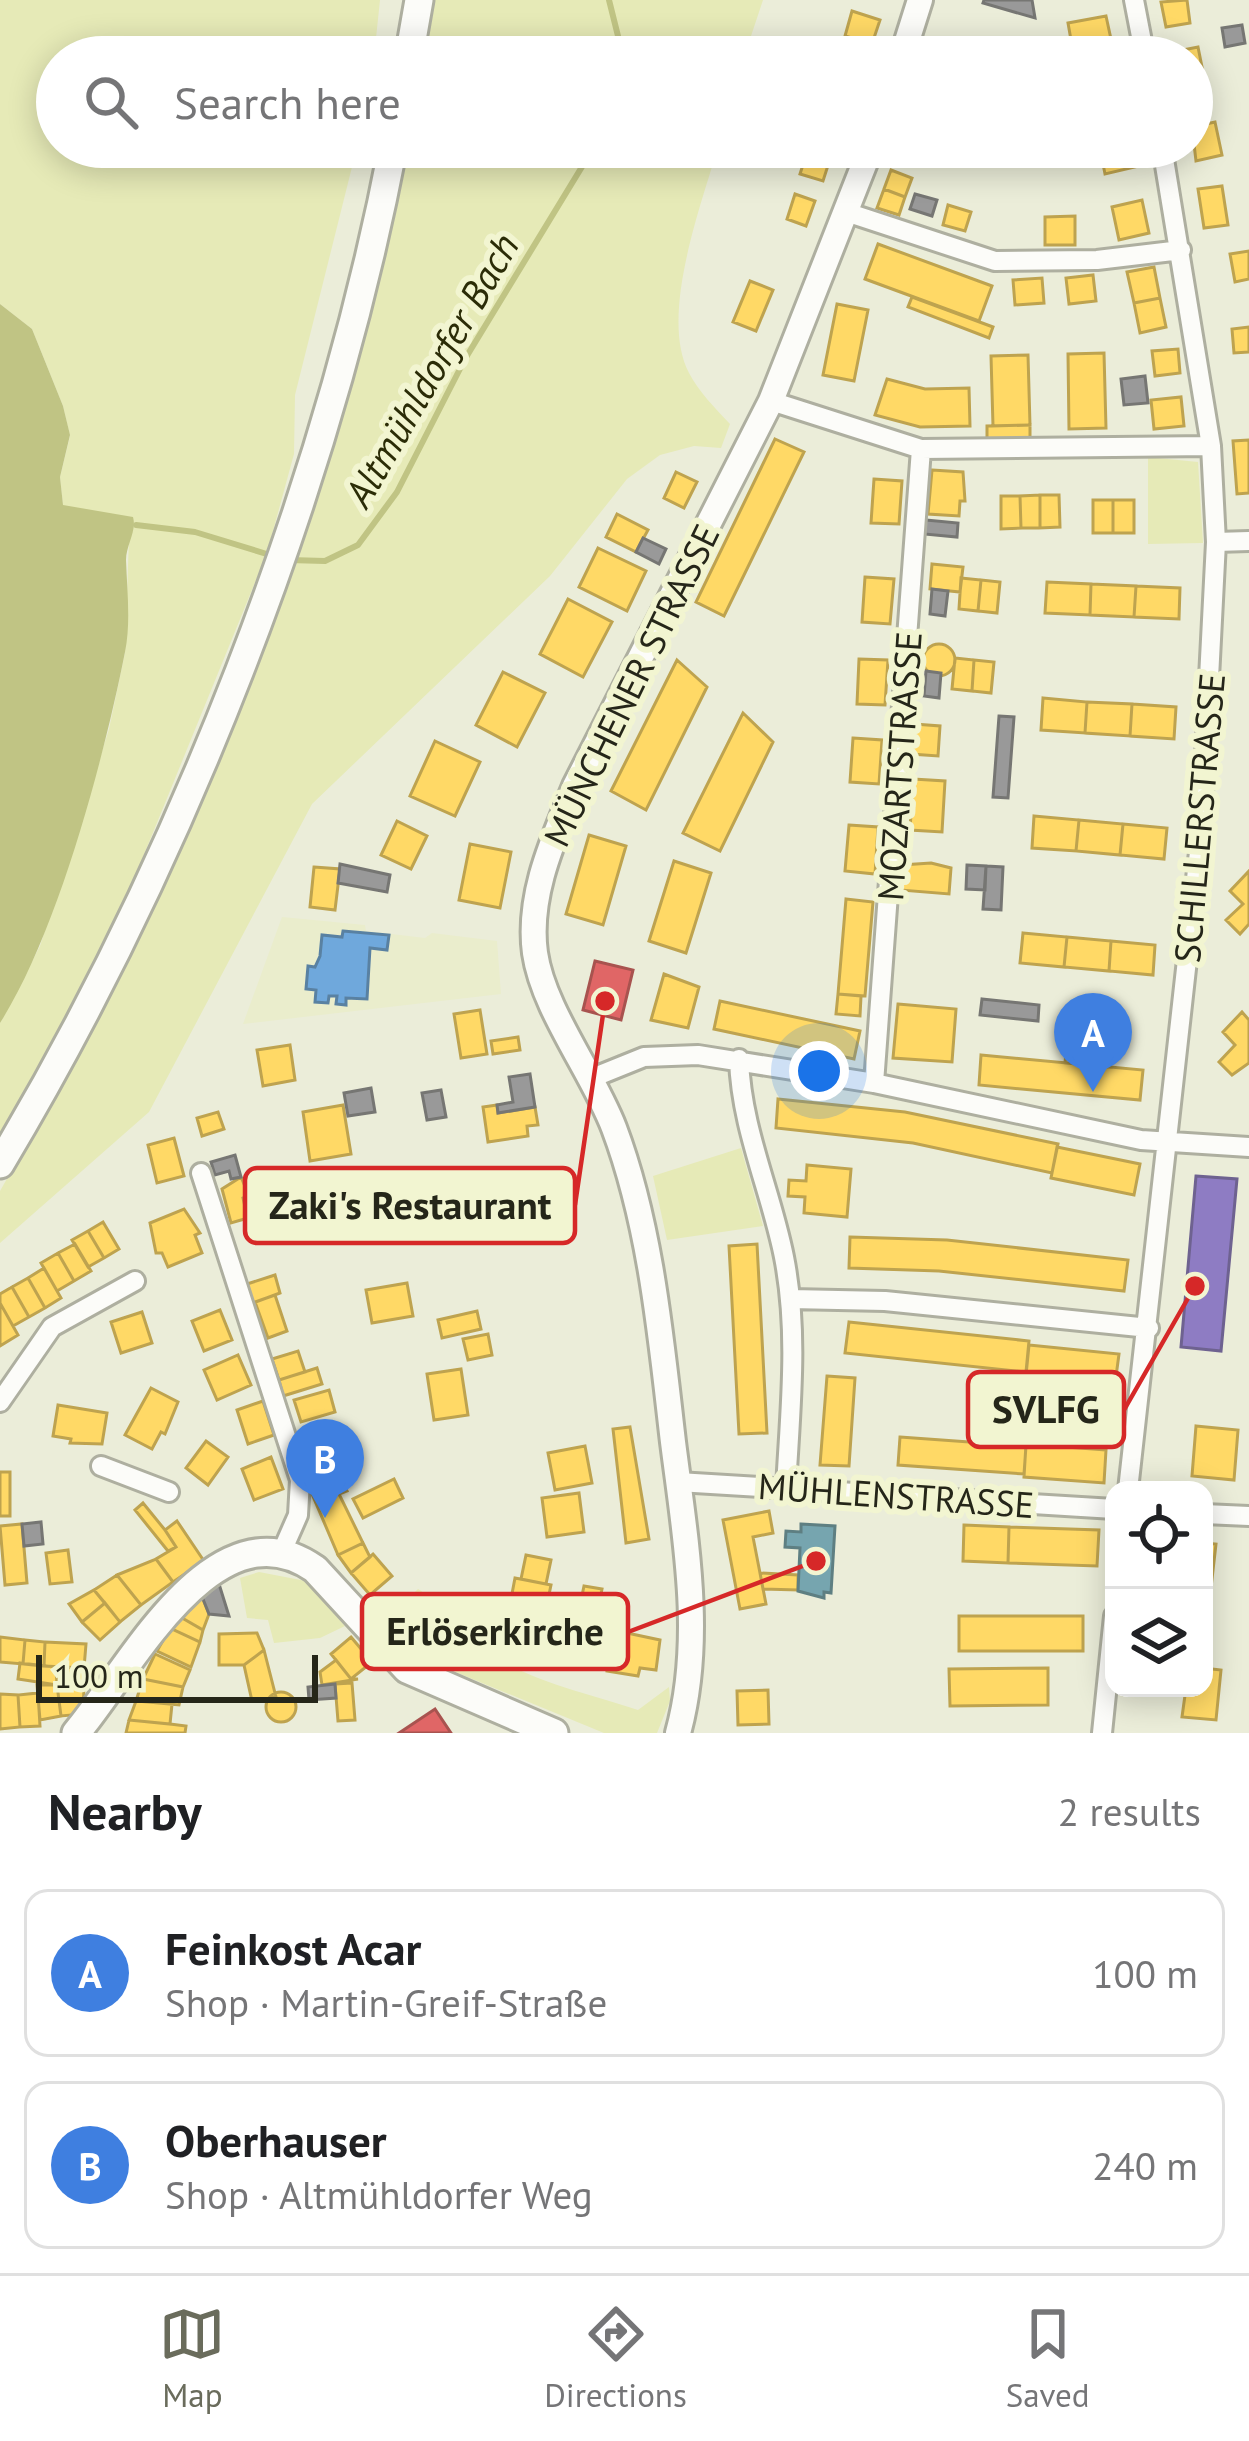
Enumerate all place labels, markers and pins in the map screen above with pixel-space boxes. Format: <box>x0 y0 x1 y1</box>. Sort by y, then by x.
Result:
pin: A <box>1054 993 1132 1092</box>
callout: Zaki's Restaurant <box>245 1168 575 1243</box>
callout: SVLFG <box>968 1372 1124 1447</box>
pin: B <box>286 1419 364 1518</box>
callout: Erlöserkirche <box>362 1594 628 1669</box>

